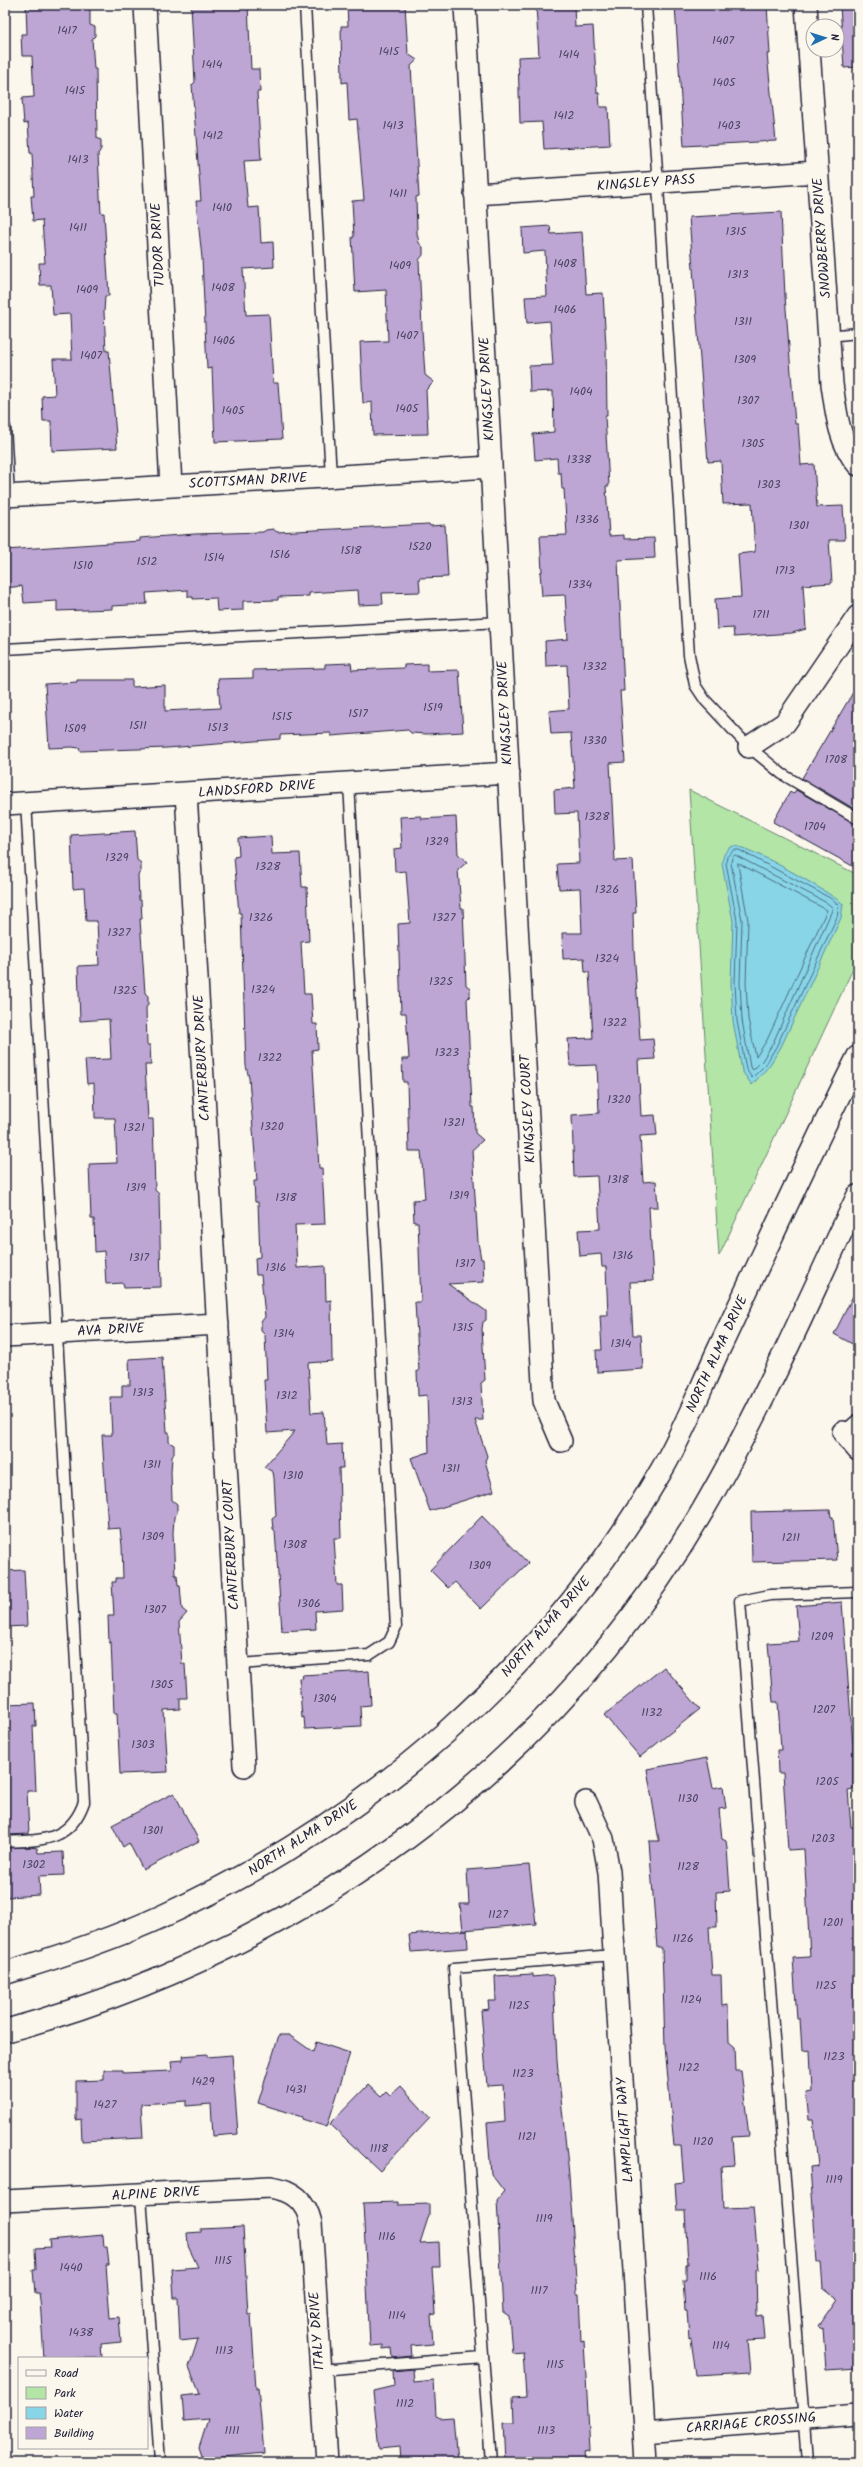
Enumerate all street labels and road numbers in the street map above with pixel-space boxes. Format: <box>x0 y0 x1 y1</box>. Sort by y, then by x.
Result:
street label: KINGSLEY PASS <box>596 169 696 197</box>
street label: SNOWBERRY DRIVE <box>807 176 837 299</box>
street label: TUDOR DRIVE <box>145 201 171 288</box>
street label: KINGSLEY DRIVE <box>473 335 501 442</box>
street label: SCOTTSMAN DRIVE <box>188 467 309 495</box>
street label: KINGSLEY DRIVE <box>491 659 519 766</box>
street label: LANDSFORD DRIVE <box>197 774 317 804</box>
street label: CANTERBURY DRIVE <box>188 993 216 1122</box>
street label: KINGSLEY COURT <box>514 1053 542 1164</box>
street label: NORTH ALMA DRIVE <box>680 1291 754 1416</box>
street label: AVA DRIVE <box>77 1317 146 1343</box>
street label: CANTERBURY COURT <box>217 1478 245 1611</box>
street label: NORTH ALMA DRIVE <box>496 1571 597 1682</box>
street label: NORTH ALMA DRIVE <box>244 1794 363 1882</box>
street label: LAMPLIGHT WAY <box>610 2076 640 2183</box>
street label: ALPINE DRIVE <box>111 2181 202 2207</box>
street label: ITALY DRIVE <box>303 2290 331 2371</box>
street label: CARRIAGE CROSSING <box>685 2406 817 2440</box>

